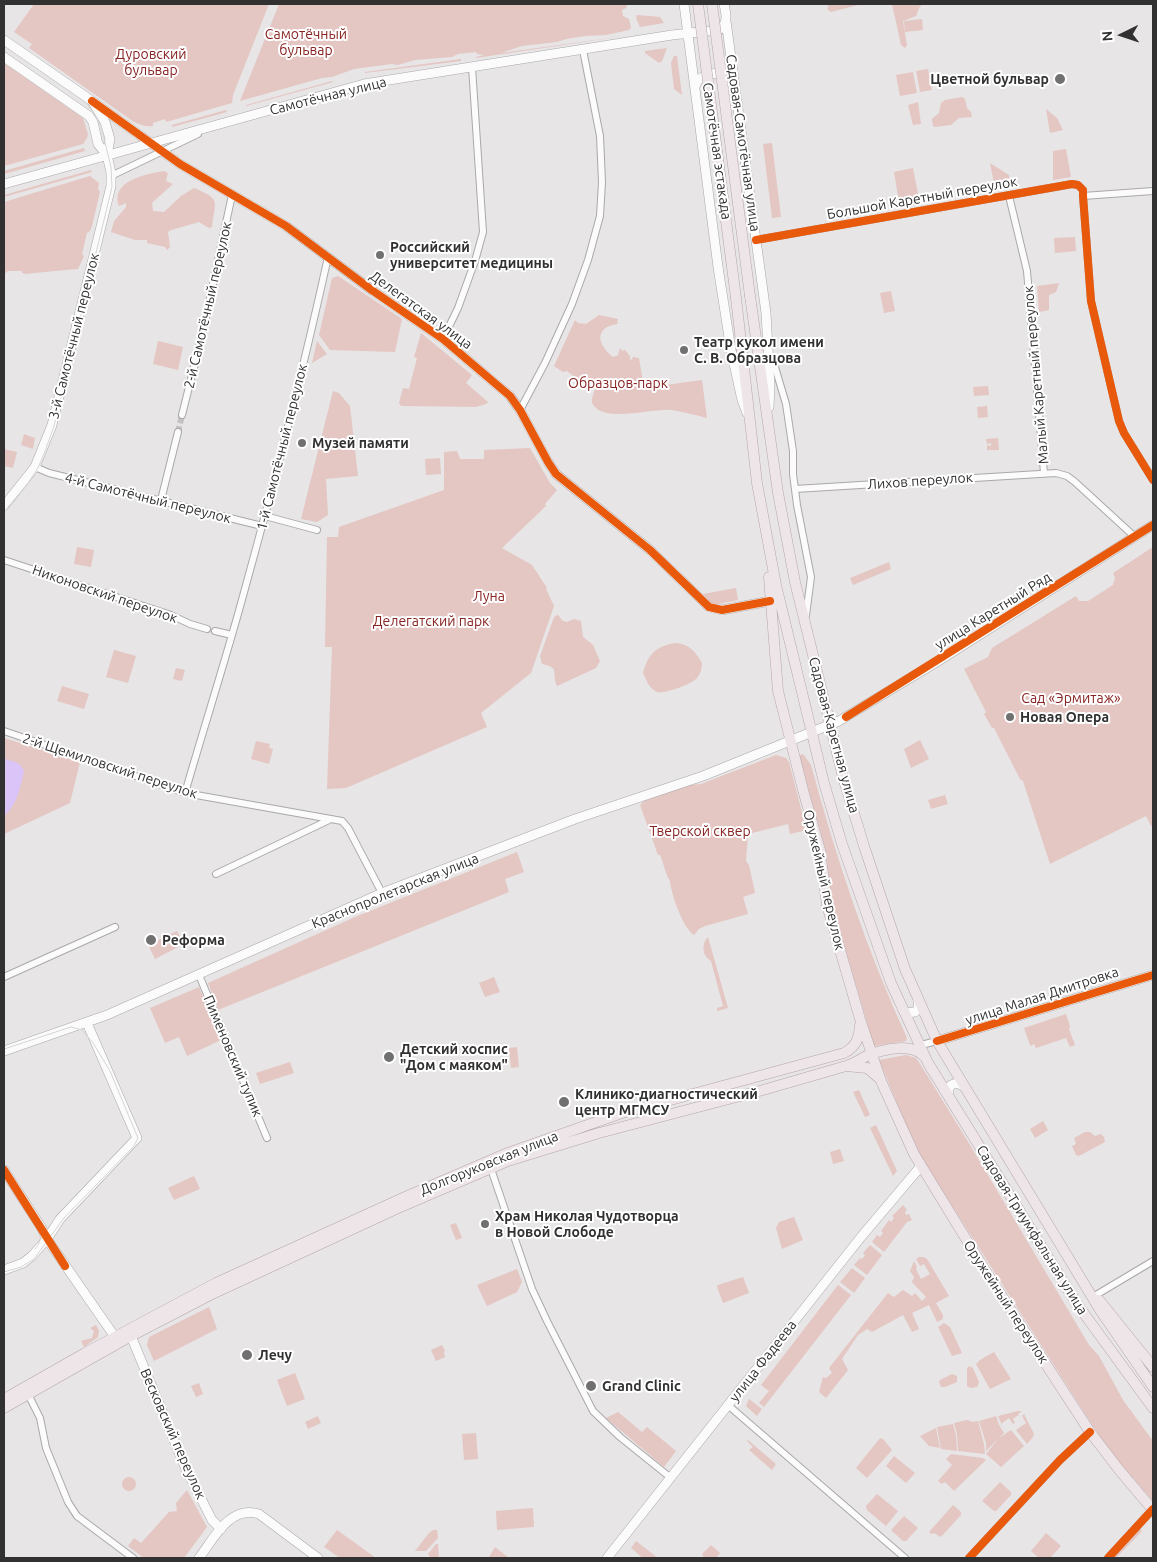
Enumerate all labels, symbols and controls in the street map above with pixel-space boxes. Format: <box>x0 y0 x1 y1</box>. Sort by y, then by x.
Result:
north arrow <box>1097 10 1147 60</box>
park label: Самотёчный бульвар <box>265 26 347 58</box>
text: N <box>1099 30 1115 42</box>
park label: Дуровский бульвар <box>115 46 187 78</box>
street label: Садовая-Самотёчная улица <box>722 53 764 233</box>
place label: Цветной бульвар <box>930 71 1049 87</box>
marker: Цветной бульвар <box>1053 72 1067 86</box>
street label: Самотёчная улица <box>268 73 388 119</box>
street label: Самотёчная эстакада <box>699 81 735 221</box>
street label: Большой Каретный переулок <box>826 173 1018 223</box>
street label: 2-й Самотёчный переулок <box>181 220 235 390</box>
place label: Российский университет медицины <box>390 239 553 272</box>
marker: Российский университет медицины <box>374 249 386 261</box>
street label: 3-й Самотёчный переулок <box>45 251 103 421</box>
street label: Делегатская улица <box>367 267 475 353</box>
street label: Малый Каретный переулок <box>1020 285 1052 465</box>
place label: Театр кукол имени С. В. Образцова <box>694 334 824 367</box>
marker: Театр кукол имени С. В. Образцова <box>678 344 690 356</box>
street label: 1-й Самотёчный переулок <box>253 362 311 532</box>
park label: Образцов-парк <box>568 375 668 391</box>
place label: Музей памяти <box>312 435 409 451</box>
marker: Музей памяти <box>296 437 308 449</box>
street label: 4-й Самотёчный переулок <box>63 469 233 527</box>
street label: Лихов переулок <box>867 469 973 493</box>
street label: Никоновский переулок <box>30 561 180 627</box>
street label: улица Каретный Ряд <box>932 568 1054 654</box>
park label: Луна <box>473 588 505 604</box>
park label: Делегатский парк <box>373 613 489 629</box>
street label: Садовая-Каретная улица <box>805 655 863 815</box>
park label: Сад «Эрмитаж» <box>1021 690 1121 706</box>
place label: Новая Опера <box>1020 709 1109 725</box>
marker: Новая Опера <box>1004 711 1016 723</box>
street label: 2-й Щемиловский переулок <box>20 730 200 802</box>
street label: Оружейный переулок <box>800 808 848 952</box>
park label: Тверской сквер <box>649 823 751 839</box>
street label: Краснопролетарская улица <box>309 850 481 932</box>
place label: Реформа <box>162 932 225 948</box>
marker: Реформа <box>144 933 158 947</box>
street label: улица Малая Дмитровка <box>963 963 1121 1029</box>
street label: Пименовский тупик <box>200 993 266 1119</box>
place label: Детский хоспис "Дом с маяком" <box>400 1041 508 1074</box>
marker: Детский хоспис "Дом с маяком" <box>382 1050 396 1064</box>
place label: Клинико-диагностический центр МГМСУ <box>575 1086 758 1118</box>
marker: Клинико-диагностический центр МГМСУ <box>557 1095 571 1109</box>
street label: Долгоруковская улица <box>417 1128 561 1198</box>
street label: Садовая-Триумфальная улица <box>973 1142 1091 1318</box>
place label: Храм Николая Чудотворца в Новой Слободе <box>495 1208 679 1240</box>
marker: Храм Николая Чудотворца в Новой Слободе <box>479 1218 491 1230</box>
street label: Оружейный переулок <box>960 1237 1052 1367</box>
street label: улица Фадеева <box>726 1317 800 1405</box>
place label: Лечу <box>258 1347 292 1363</box>
marker: Лечу <box>240 1348 254 1362</box>
street label: Весковский переулок <box>137 1366 209 1502</box>
place label: Grand Clinic <box>602 1378 681 1394</box>
marker: Grand Clinic <box>584 1379 598 1393</box>

